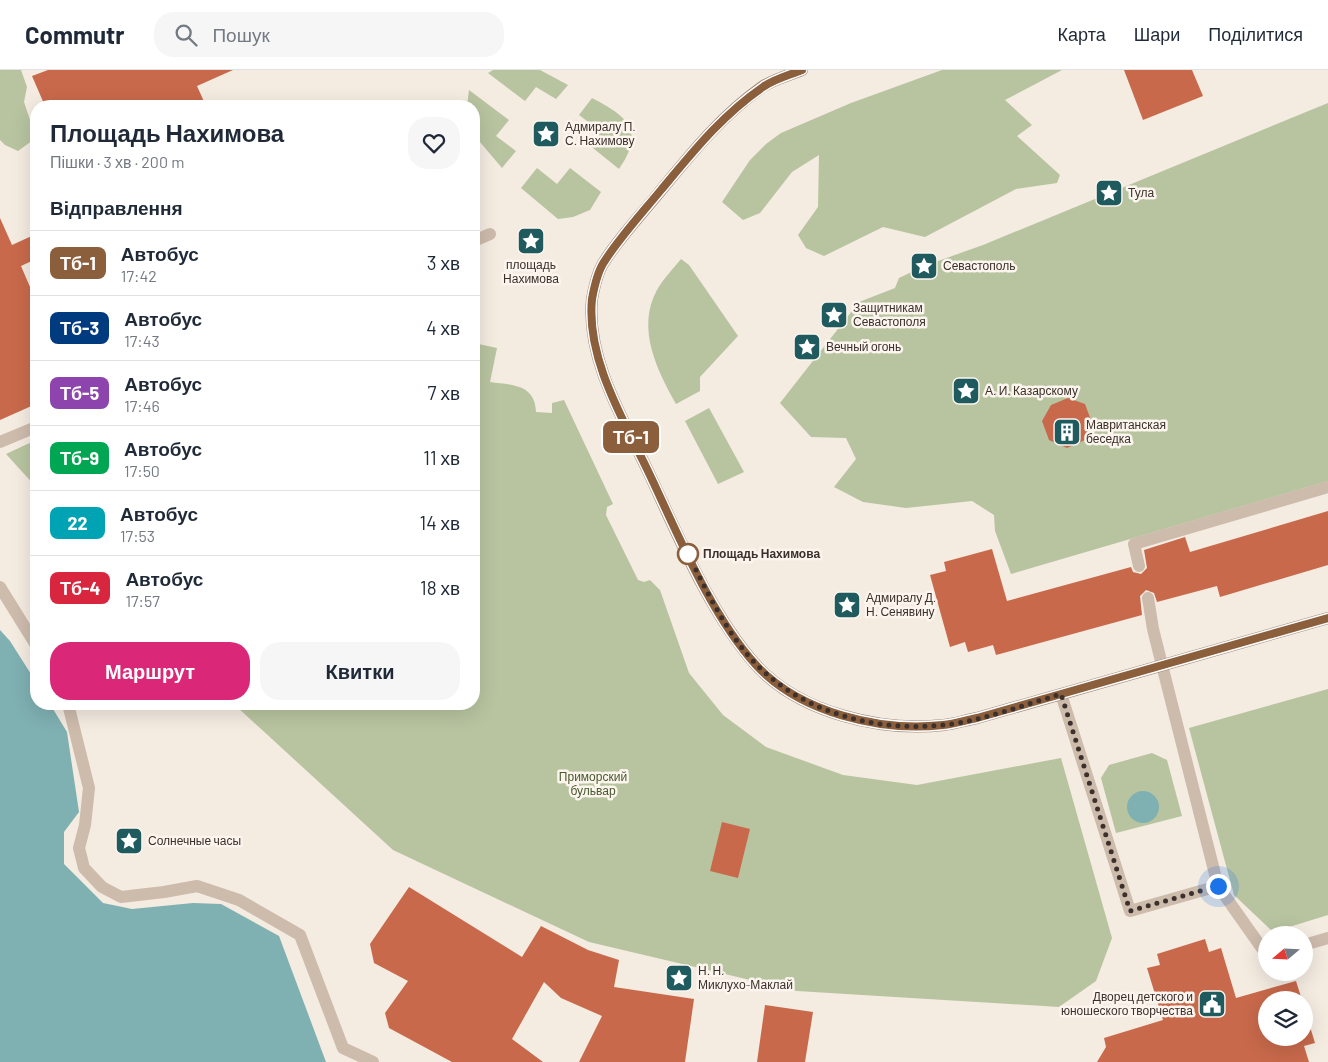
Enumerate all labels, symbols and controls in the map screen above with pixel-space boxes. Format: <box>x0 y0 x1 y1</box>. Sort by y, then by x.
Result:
search box <box>154 12 504 57</box>
text: Commutr <box>25 20 124 49</box>
icon: search <box>172 21 200 49</box>
text: Пошук <box>212 23 270 46</box>
text: Карта <box>1058 23 1106 45</box>
text: Шари <box>1134 23 1180 45</box>
text: Поділитися <box>1208 23 1303 45</box>
button: heart <box>408 117 460 169</box>
text: Площадь Нахимова <box>50 118 284 147</box>
place icon: Адмиралу П. С. Нахимову <box>531 119 561 149</box>
place label: Адмиралу П. С. Нахимову <box>565 119 636 148</box>
text: Пішки · 3 хв · 200 m <box>50 152 184 171</box>
place icon: Тула <box>1094 178 1124 208</box>
place label: Тула <box>1128 185 1154 200</box>
text: Відправлення <box>50 196 183 219</box>
place icon: площадь Нахимова <box>516 226 546 256</box>
text: Автобус <box>121 242 199 265</box>
text: 3 хв <box>427 251 460 274</box>
place icon: Севастополь <box>909 251 939 281</box>
text: Тб-1 <box>60 252 96 274</box>
place label: площадь Нахимова <box>503 257 559 285</box>
place label: Севастополь <box>943 258 1015 272</box>
text: 17:42 <box>121 266 157 285</box>
place icon: Защитникам Севастополя <box>819 300 849 330</box>
place label: Защитникам Севастополя <box>853 300 926 328</box>
text: Автобус <box>124 307 202 330</box>
text: 4 хв <box>426 316 460 339</box>
text: Тб-3 <box>60 317 99 339</box>
text: 17:43 <box>124 331 160 350</box>
place icon: Вечный огонь <box>792 332 822 362</box>
place label: Вечный огонь <box>826 339 901 353</box>
text: Автобус <box>124 372 202 395</box>
place icon: А. И. Казарскому <box>951 376 981 406</box>
text: 7 хв <box>428 381 460 404</box>
text: Тб-5 <box>60 382 99 404</box>
place label: А. И. Казарскому <box>985 383 1078 398</box>
text: 17:46 <box>124 396 160 415</box>
building icon: Мавританская беседка <box>1052 417 1082 447</box>
place label: Мавританская беседка <box>1086 417 1166 446</box>
line badge: Тб-1 <box>596 421 666 453</box>
text: Тб-1 <box>613 426 649 448</box>
text: Автобус <box>124 437 202 460</box>
text: 11 хв <box>423 446 460 469</box>
text: Тб-9 <box>60 447 99 469</box>
text: 17:50 <box>124 461 160 480</box>
text: Автобус <box>120 502 198 525</box>
text: 14 хв <box>419 511 460 534</box>
text: 22 <box>67 512 88 534</box>
text: 17:53 <box>120 526 155 545</box>
marker: Площадь Нахимова <box>677 543 699 565</box>
place label: Площадь Нахимова <box>703 546 820 561</box>
text: Автобус <box>125 567 203 590</box>
text: 18 хв <box>420 576 460 599</box>
text: Тб-4 <box>60 577 100 599</box>
place icon: Адмиралу Д. Н. Сенявину <box>832 590 862 620</box>
place label: Адмиралу Д. Н. Сенявину <box>866 590 936 619</box>
text: 17:57 <box>125 591 160 610</box>
button: Маршрут <box>50 642 250 700</box>
button: Квитки <box>260 642 460 700</box>
park label: Приморский бульвар <box>559 769 627 798</box>
place icon: Солнечные часы <box>114 826 144 856</box>
place label: Солнечные часы <box>148 833 241 847</box>
your location <box>1206 874 1231 899</box>
north arrow <box>1258 926 1312 981</box>
map controls <box>1258 926 1313 1046</box>
place icon: Н. Н. Миклухо-Маклай <box>664 963 694 993</box>
place label: Н. Н. Миклухо-Маклай <box>698 963 793 992</box>
place label: Дворец детского и юношеского творчества <box>1061 989 1193 1018</box>
public building icon: Дворец детского и юношеского творчества <box>1197 989 1227 1019</box>
button: layers <box>1258 991 1313 1046</box>

